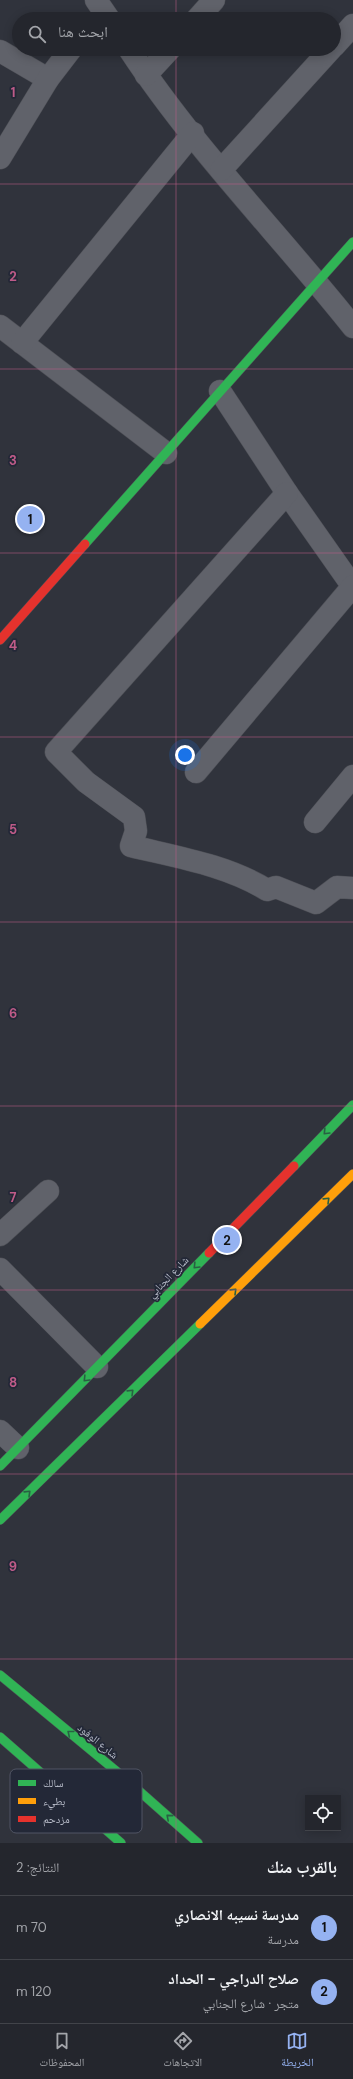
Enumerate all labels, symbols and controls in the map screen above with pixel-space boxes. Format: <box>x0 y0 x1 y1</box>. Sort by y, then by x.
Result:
search box <box>12 12 341 56</box>
text: ابحث هنا <box>58 22 108 42</box>
icon: search <box>26 23 48 45</box>
text: 1 <box>11 84 15 101</box>
text: 2 <box>9 268 17 285</box>
text: 3 <box>9 452 17 469</box>
pin: 1 <box>17 504 43 534</box>
text: 4 <box>9 637 17 654</box>
your location <box>175 745 195 765</box>
text: 5 <box>9 821 17 838</box>
text: 6 <box>9 1005 17 1022</box>
one-way arrow <box>323 1127 331 1135</box>
text: 7 <box>10 1189 17 1206</box>
one-way arrow <box>322 1197 330 1205</box>
pin: 2 <box>214 1225 240 1255</box>
street label: شارع الجنابي <box>145 1253 193 1302</box>
one-way arrow <box>193 1261 201 1269</box>
one-way arrow <box>229 1288 237 1296</box>
text: 8 <box>9 1374 17 1391</box>
one-way arrow <box>83 1374 90 1382</box>
one-way arrow <box>126 1389 134 1397</box>
one-way arrow <box>23 1490 31 1497</box>
text: 9 <box>9 1558 17 1575</box>
street label: شارع الوفود <box>75 1720 121 1762</box>
one-way arrow <box>67 1731 74 1738</box>
legend <box>10 1769 142 1833</box>
text: سالك <box>43 1776 63 1790</box>
text: بطيء <box>43 1794 65 1810</box>
map controls <box>305 1795 341 1831</box>
button: locate <box>305 1795 341 1831</box>
text: مزدحم <box>43 1812 70 1827</box>
one-way arrow <box>166 1815 174 1822</box>
text: بالقرب منك <box>267 1856 337 1878</box>
text: النتائج: 2 <box>16 1859 59 1876</box>
text: مدرسة نسيبه الانصاري <box>174 1905 299 1925</box>
text: 70 m <box>16 1919 47 1936</box>
text: 1 <box>322 1919 326 1936</box>
text: مدرسة <box>267 1931 299 1948</box>
text: صلاح الدراجي - الحداد <box>168 1969 299 1989</box>
text: 120 m <box>16 1983 51 2000</box>
text: 2 <box>320 1983 328 2000</box>
text: متجر · شارع الجنابي <box>203 1995 299 2012</box>
tab: المحفوظات <box>39 2030 84 2073</box>
tab: الاتجاهات <box>163 2030 202 2073</box>
tab: الخريطة <box>281 2030 314 2073</box>

